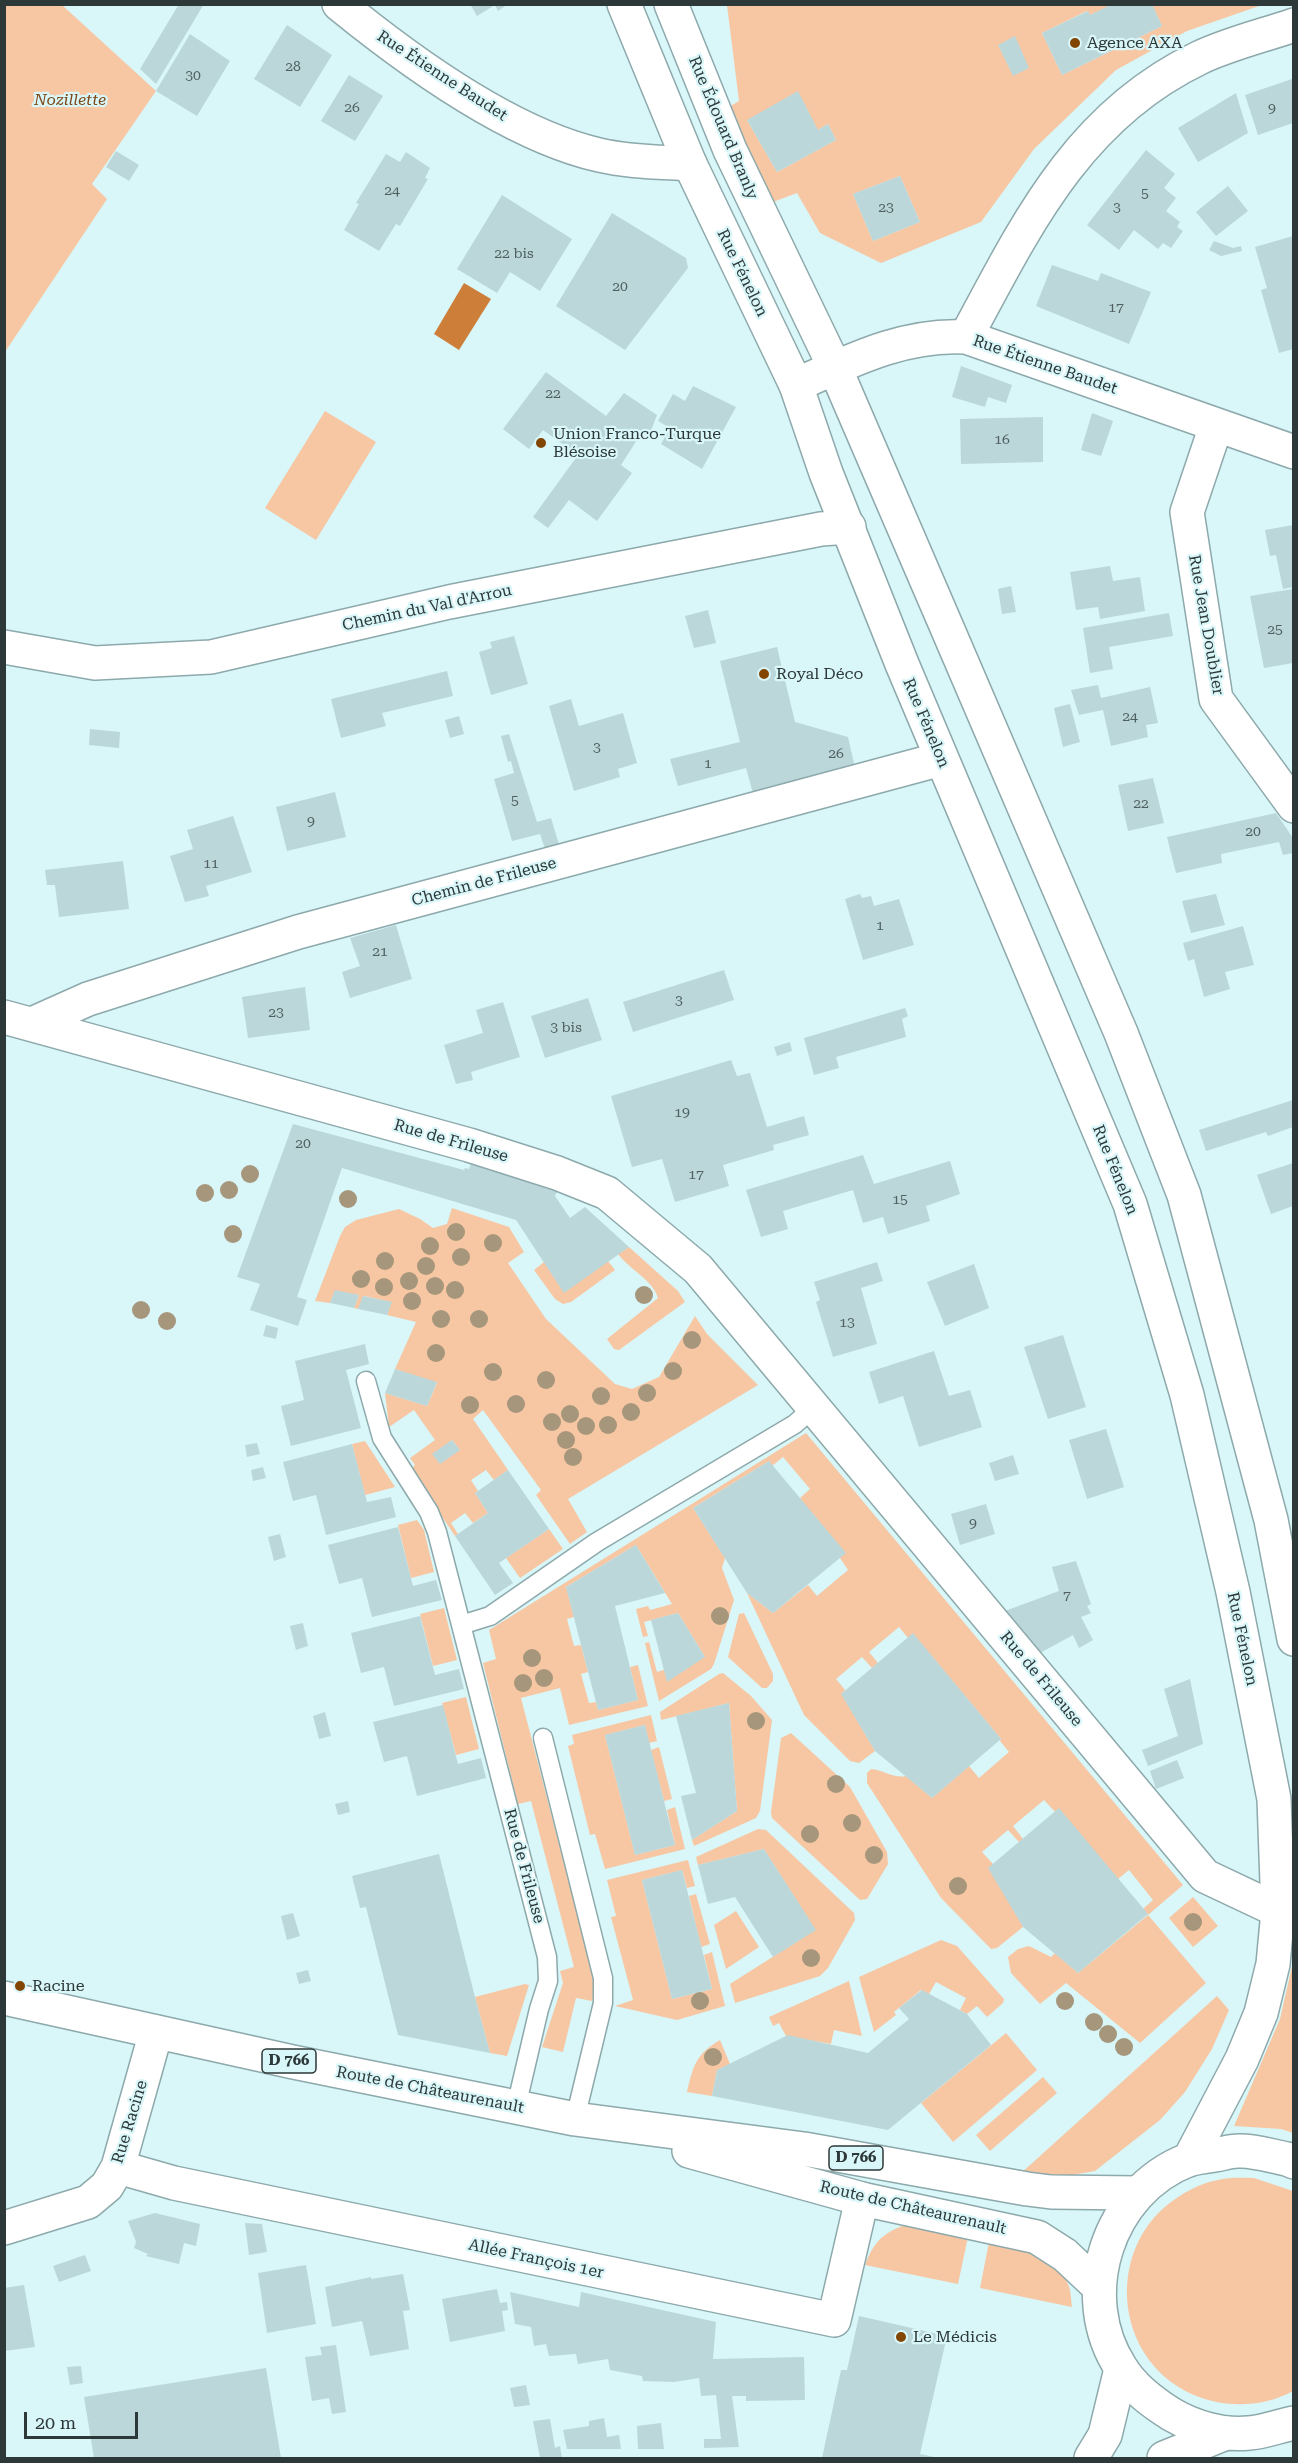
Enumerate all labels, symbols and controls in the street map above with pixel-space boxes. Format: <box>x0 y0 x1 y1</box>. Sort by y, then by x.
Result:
street label: Rue Étienne Baudet <box>373 27 511 125</box>
place label: Agence AXA <box>1087 33 1182 53</box>
marker: Agence AXA <box>1068 36 1082 50</box>
street label: Rue Édouard Branly <box>684 54 762 202</box>
house number: 28 <box>285 59 301 75</box>
house number: 30 <box>185 68 201 84</box>
park label: Nozillette <box>34 90 106 110</box>
house number: 26 <box>344 100 360 116</box>
house number: 9 <box>1268 101 1276 117</box>
house number: 24 <box>384 183 400 199</box>
house number: 5 <box>1141 186 1149 202</box>
house number: 23 <box>878 200 894 216</box>
house number: 3 <box>1113 200 1121 216</box>
street label: Rue Fénelon <box>712 226 772 320</box>
house number: 22 bis <box>494 246 534 262</box>
house number: 20 <box>612 279 628 295</box>
house number: 17 <box>1108 300 1124 316</box>
street label: Rue Étienne Baudet <box>970 331 1120 399</box>
house number: 22 <box>545 386 561 402</box>
place label: Union Franco-Turque Blésoise <box>553 424 721 462</box>
house number: 16 <box>994 432 1010 448</box>
marker: Union Franco-Turque Blésoise <box>534 436 548 450</box>
street label: Rue Jean Doublier <box>1184 553 1228 697</box>
street label: Chemin du Val d'Arrou <box>340 581 514 635</box>
house number: 25 <box>1267 622 1283 638</box>
place label: Royal Déco <box>776 664 863 684</box>
marker: Royal Déco <box>757 667 771 681</box>
street label: Rue Fénelon <box>899 675 953 771</box>
house number: 24 <box>1122 709 1138 725</box>
house number: 3 <box>593 740 601 756</box>
house number: 26 <box>828 746 844 762</box>
house number: 1 <box>704 756 712 772</box>
house number: 5 <box>511 793 519 809</box>
house number: 22 <box>1133 796 1149 812</box>
house number: 9 <box>307 814 315 830</box>
house number: 20 <box>1245 824 1261 840</box>
street label: Chemin de Frileuse <box>410 853 558 911</box>
house number: 11 <box>203 856 219 872</box>
house number: 1 <box>876 918 884 934</box>
house number: 21 <box>372 944 388 960</box>
house number: 3 <box>675 993 683 1009</box>
house number: 23 <box>268 1005 284 1021</box>
house number: 3 bis <box>550 1020 582 1036</box>
house number: 19 <box>674 1105 690 1121</box>
street label: Rue de Frileuse <box>392 1116 510 1166</box>
street label: Rue Fénelon <box>1088 1122 1142 1218</box>
house number: 20 <box>295 1136 311 1152</box>
house number: 17 <box>688 1167 704 1183</box>
house number: 15 <box>892 1192 908 1208</box>
house number: 13 <box>839 1315 855 1331</box>
house number: 9 <box>969 1516 977 1532</box>
house number: 7 <box>1063 1588 1071 1604</box>
street label: Rue Fénelon <box>1223 1590 1261 1688</box>
street label: Rue de Frileuse <box>996 1628 1086 1730</box>
street label: Rue de Frileuse <box>499 1807 549 1925</box>
place label: Racine <box>32 1976 85 1996</box>
marker: Racine <box>13 1979 27 1993</box>
road number: D 766 <box>262 2049 316 2073</box>
street label: Route de Châteaurenault <box>335 2062 525 2118</box>
street label: Rue Racine <box>108 2078 152 2166</box>
road number: D 766 <box>829 2146 883 2170</box>
street label: Route de Châteaurenault <box>818 2177 1008 2239</box>
street label: Allée François 1er <box>467 2235 605 2283</box>
place label: Le Médicis <box>913 2327 997 2347</box>
marker: Le Médicis <box>894 2330 908 2344</box>
scale bar <box>27 2400 141 2438</box>
text: 20 m <box>35 2412 76 2433</box>

